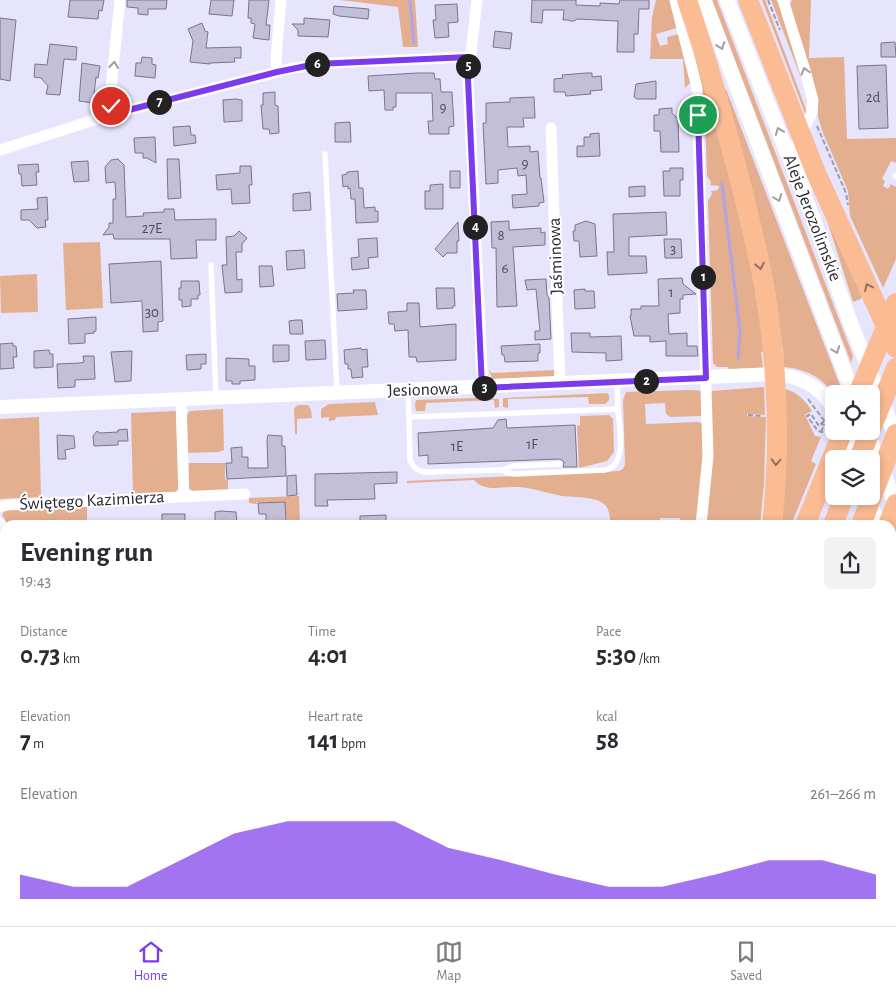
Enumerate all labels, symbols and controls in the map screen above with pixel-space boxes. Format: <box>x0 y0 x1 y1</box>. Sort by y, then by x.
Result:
one-way arrow <box>715 41 725 50</box>
pin: 6 <box>304 52 330 76</box>
pin: 5 <box>456 54 480 78</box>
text: 6 <box>314 57 321 71</box>
text: 5 <box>465 59 472 73</box>
one-way arrow <box>108 61 119 69</box>
one-way arrow <box>801 67 811 76</box>
pin <box>90 85 132 127</box>
pin: 7 <box>146 90 172 114</box>
house number: 2d <box>866 90 881 105</box>
icon: check <box>97 92 125 120</box>
pin <box>677 94 719 136</box>
text: 7 <box>156 95 163 109</box>
house number: 9 <box>439 100 447 115</box>
icon: arrive <box>684 101 712 129</box>
one-way arrow <box>775 128 785 136</box>
street label: Aleje Jerozolimskie <box>780 152 844 284</box>
house number: 9 <box>521 156 529 171</box>
one-way arrow <box>772 193 782 202</box>
pin: 4 <box>462 214 488 240</box>
street label: Jaśminowa <box>546 217 566 295</box>
text: 4 <box>472 220 479 234</box>
house number: 27E <box>142 221 162 236</box>
house number: 8 <box>497 228 505 243</box>
house number: 3 <box>670 242 676 257</box>
house number: 6 <box>501 261 509 276</box>
one-way arrow <box>754 262 765 271</box>
pin: 1 <box>690 264 716 290</box>
text: 1 <box>701 270 706 284</box>
one-way arrow <box>864 283 875 292</box>
house number: 1 <box>668 285 674 300</box>
house number: 30 <box>145 305 159 320</box>
one-way arrow <box>830 345 840 353</box>
pin: 2 <box>634 368 658 394</box>
text: 2 <box>643 374 650 388</box>
pin: 3 <box>472 376 496 400</box>
street label: Jesionowa <box>387 380 459 400</box>
text: 3 <box>481 381 488 395</box>
map controls <box>825 385 880 505</box>
button: locate <box>825 385 880 440</box>
house number: 1F <box>526 437 538 452</box>
house number: 1E <box>451 439 463 454</box>
button: layers <box>825 450 880 505</box>
one-way arrow <box>771 458 781 466</box>
street label: Świętego Kazimierza <box>19 485 165 514</box>
button: share <box>824 537 876 589</box>
text: Evening run <box>20 539 153 567</box>
text: 19:43 <box>20 573 51 589</box>
text: Distance <box>20 625 67 639</box>
text: Time <box>308 625 336 639</box>
text: Pace <box>596 625 621 639</box>
text: 0.73 <box>20 643 60 668</box>
text: 4:01 <box>308 643 348 668</box>
text: 5:30 <box>596 643 636 668</box>
text: km <box>60 652 80 666</box>
text: /km <box>636 652 660 666</box>
text: Elevation <box>20 710 71 724</box>
text: Heart rate <box>308 710 363 724</box>
text: kcal <box>596 710 617 724</box>
text: 7 <box>20 728 31 753</box>
text: 141 <box>308 728 339 753</box>
text: 58 <box>596 728 619 753</box>
text: m <box>31 737 44 751</box>
text: bpm <box>339 737 366 751</box>
text: Elevation <box>20 786 78 802</box>
text: 261–266 m <box>810 786 876 802</box>
tab: Home <box>134 938 167 985</box>
tab: Map <box>435 938 463 985</box>
tab: Saved <box>730 938 762 985</box>

